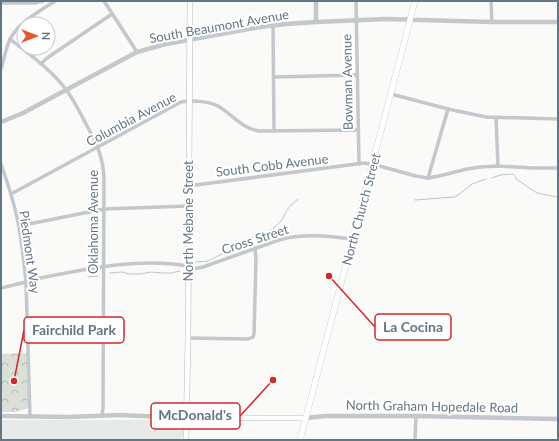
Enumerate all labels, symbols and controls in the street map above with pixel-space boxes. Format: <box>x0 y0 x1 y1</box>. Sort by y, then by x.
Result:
street label: South Beaumont Avenue <box>148 6 290 46</box>
north arrow <box>16 16 56 56</box>
text: N <box>40 32 53 40</box>
street label: Bowman Avenue <box>338 34 356 130</box>
street label: Columbia Avenue <box>83 88 179 149</box>
street label: South Cobb Avenue <box>215 150 329 180</box>
street label: North Church Street <box>338 151 384 267</box>
street label: North Mebane Street <box>180 160 196 282</box>
street label: Oklahoma Avenue <box>85 170 101 274</box>
street label: Piedmont Way <box>16 209 44 295</box>
street label: Cross Street <box>220 221 291 257</box>
callout: La Cocina <box>375 314 451 340</box>
callout: Fairchild Park <box>24 317 124 343</box>
text: La Cocina <box>383 318 443 335</box>
text: Fairchild Park <box>32 321 116 338</box>
street label: North Graham Hopedale Road <box>346 396 518 416</box>
callout: McDonald's <box>151 403 240 429</box>
text: McDonald's <box>158 406 232 423</box>

